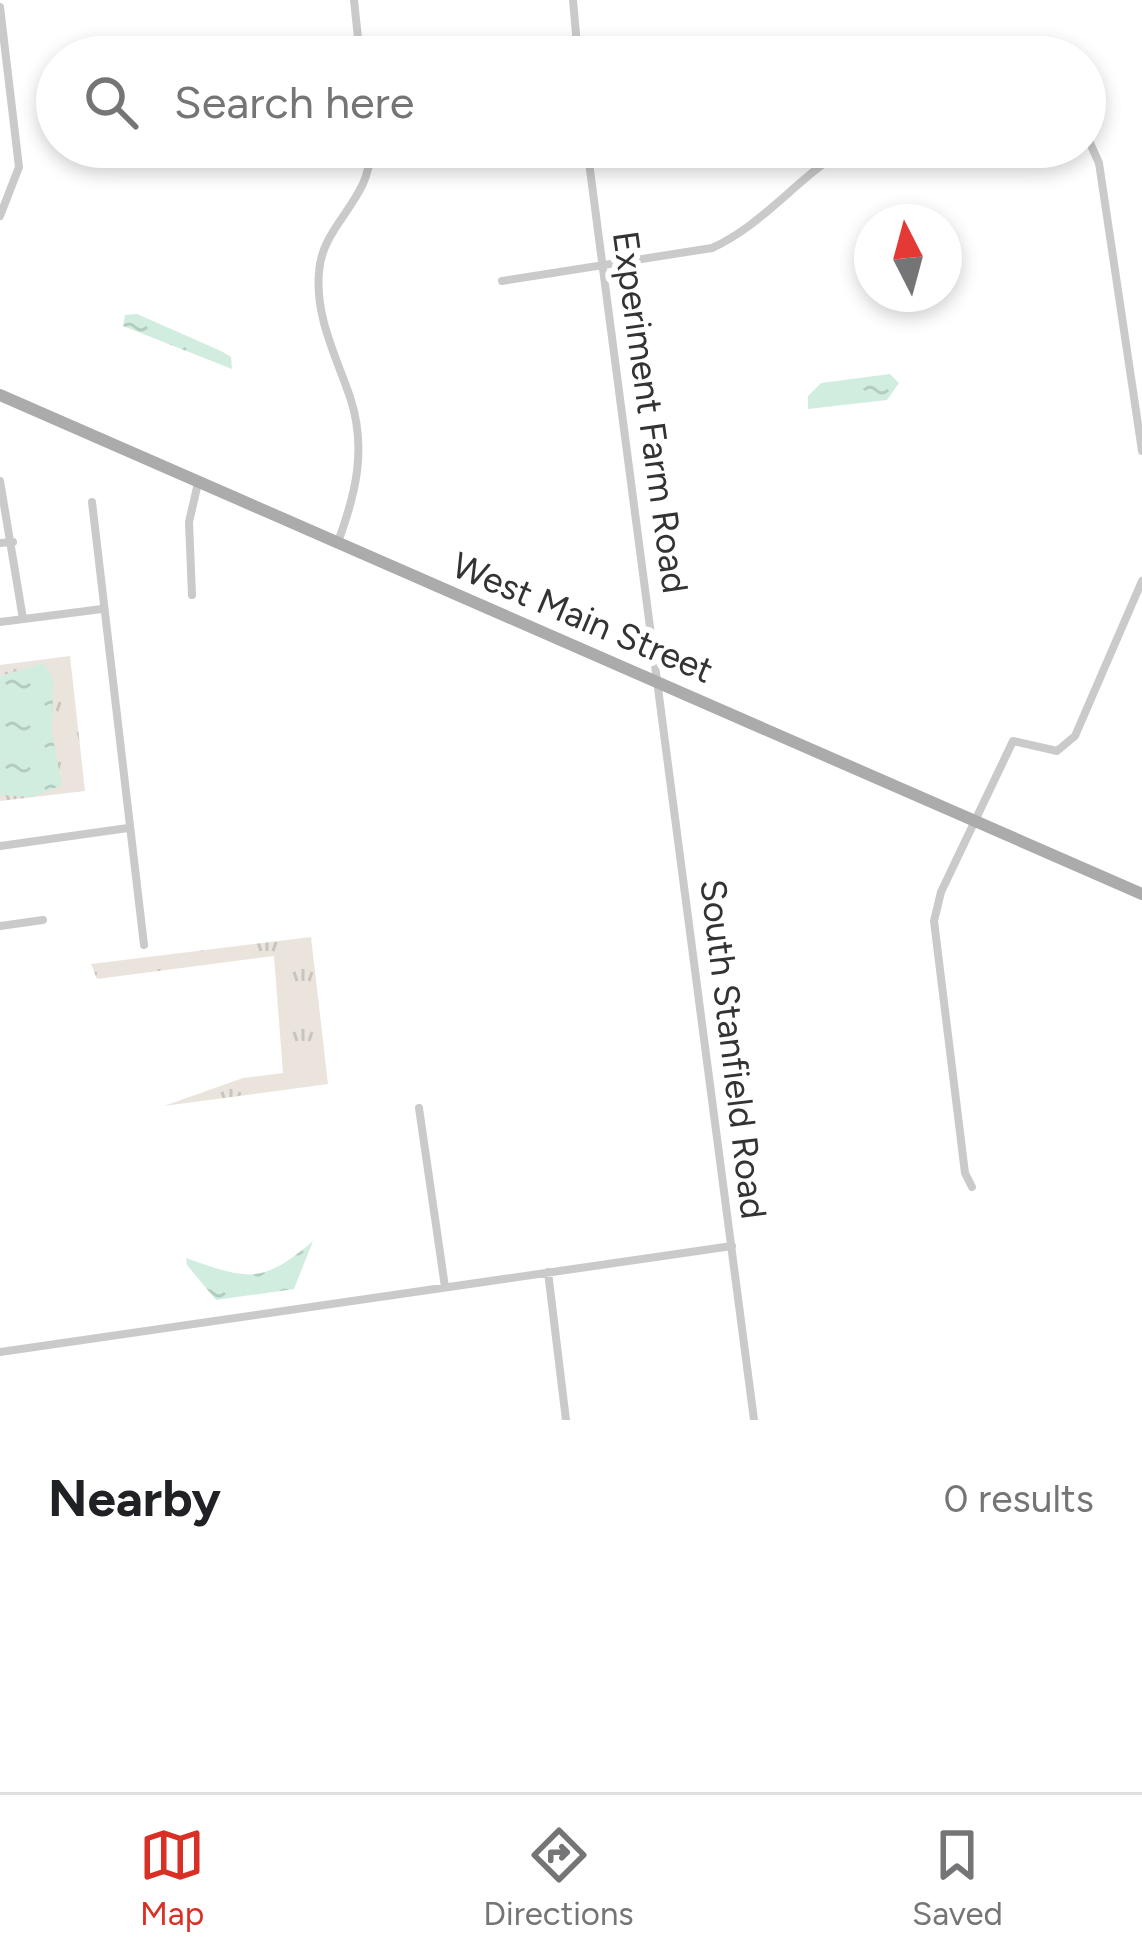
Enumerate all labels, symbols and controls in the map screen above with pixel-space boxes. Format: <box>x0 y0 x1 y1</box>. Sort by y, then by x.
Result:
search box <box>36 36 1106 168</box>
icon: search <box>78 69 144 135</box>
text: Search here <box>174 75 414 129</box>
north arrow <box>854 204 962 312</box>
street label: Experiment Farm Road <box>604 228 697 596</box>
street label: West Main Street <box>446 543 720 692</box>
street label: South Stanfield Road <box>691 877 776 1221</box>
text: Nearby <box>48 1468 221 1529</box>
text: 0 results <box>943 1475 1094 1522</box>
tab: Map <box>139 1822 205 1933</box>
tab: Directions <box>483 1822 634 1933</box>
tab: Saved <box>912 1822 1003 1933</box>

